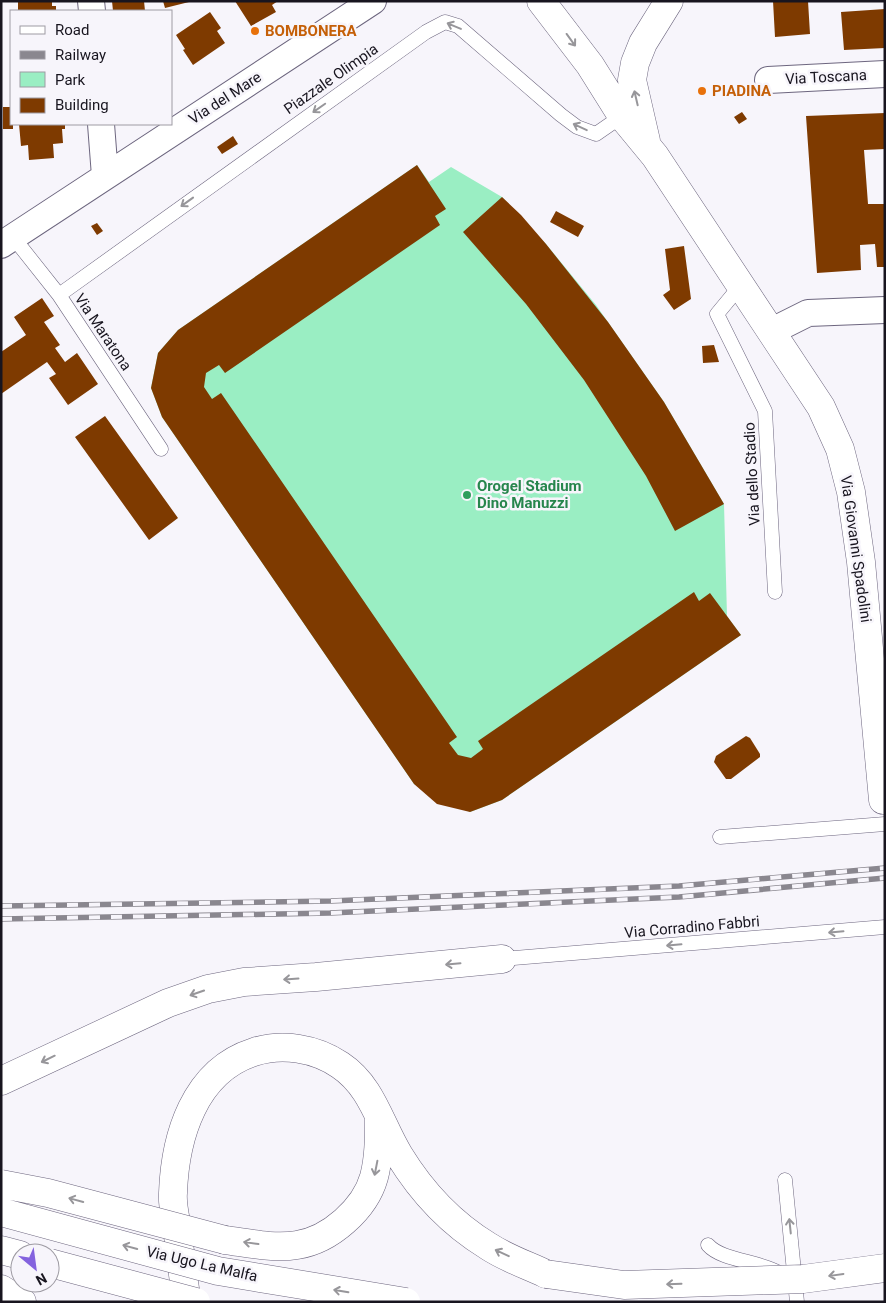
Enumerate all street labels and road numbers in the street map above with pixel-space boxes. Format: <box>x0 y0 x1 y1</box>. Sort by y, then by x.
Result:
street label: Piazzale Olimpia <box>281 40 381 118</box>
street label: Via Toscana <box>785 66 867 88</box>
street label: Via del Mare <box>185 68 265 128</box>
street label: Via Maratona <box>71 290 135 374</box>
street label: Via dello Stadio <box>740 422 764 526</box>
street label: Via Giovanni Spadolini <box>837 474 875 624</box>
street label: Via Corradino Fabbri <box>624 912 760 942</box>
street label: Via Ugo La Malfa <box>145 1242 259 1286</box>

